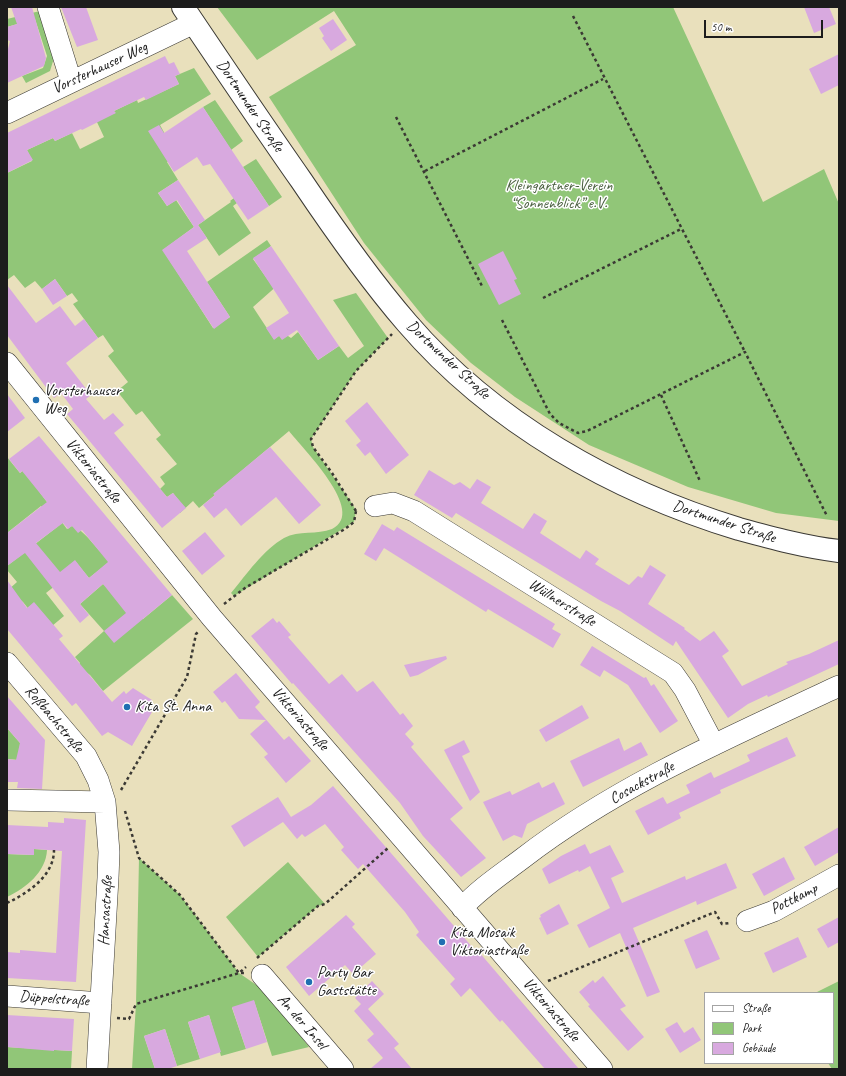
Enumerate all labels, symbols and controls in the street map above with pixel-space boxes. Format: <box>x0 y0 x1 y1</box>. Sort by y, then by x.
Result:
scale bar <box>706 12 825 38</box>
text: 50 m <box>711 19 731 35</box>
street label: Vorsterhauser Weg <box>49 38 151 98</box>
street label: Dortmunder Straße <box>212 56 288 156</box>
park label: Kleingärtner-Verein “Sonnenblick” e.V. <box>505 176 613 214</box>
street label: Dortmunder Straße <box>402 316 494 404</box>
place label: Vorsterhauser Weg <box>44 381 121 419</box>
marker: Vorsterhauser Weg <box>31 395 41 405</box>
street label: Viktoriastraße <box>61 435 125 507</box>
street label: Dortmunder Straße <box>670 496 778 548</box>
street label: Wüllnerstraße <box>525 575 599 631</box>
street label: Roßbachstraße <box>20 682 88 756</box>
street label: Viktoriastraße <box>267 683 333 755</box>
place label: Kita St. Anna <box>135 697 211 717</box>
marker: Kita St. Anna <box>122 702 132 712</box>
street label: Cosackstraße <box>606 757 678 809</box>
street label: Hansastraße <box>95 876 117 946</box>
street label: Pottkamp <box>767 879 821 919</box>
place label: Kita Mosaik Viktoriastraße <box>450 923 528 961</box>
marker: Kita Mosaik Viktoriastraße <box>437 937 447 947</box>
place label: Party Bar Gaststätte <box>317 963 376 1001</box>
street label: Viktoriastraße <box>518 974 584 1046</box>
marker: Party Bar Gaststätte <box>304 977 314 987</box>
street label: Düppelstraße <box>19 987 89 1011</box>
street label: An der Insel <box>273 990 331 1054</box>
legend <box>704 992 834 1064</box>
text: Straße <box>742 1000 770 1016</box>
text: Park <box>742 1020 761 1036</box>
text: Gebäude <box>742 1040 775 1056</box>

